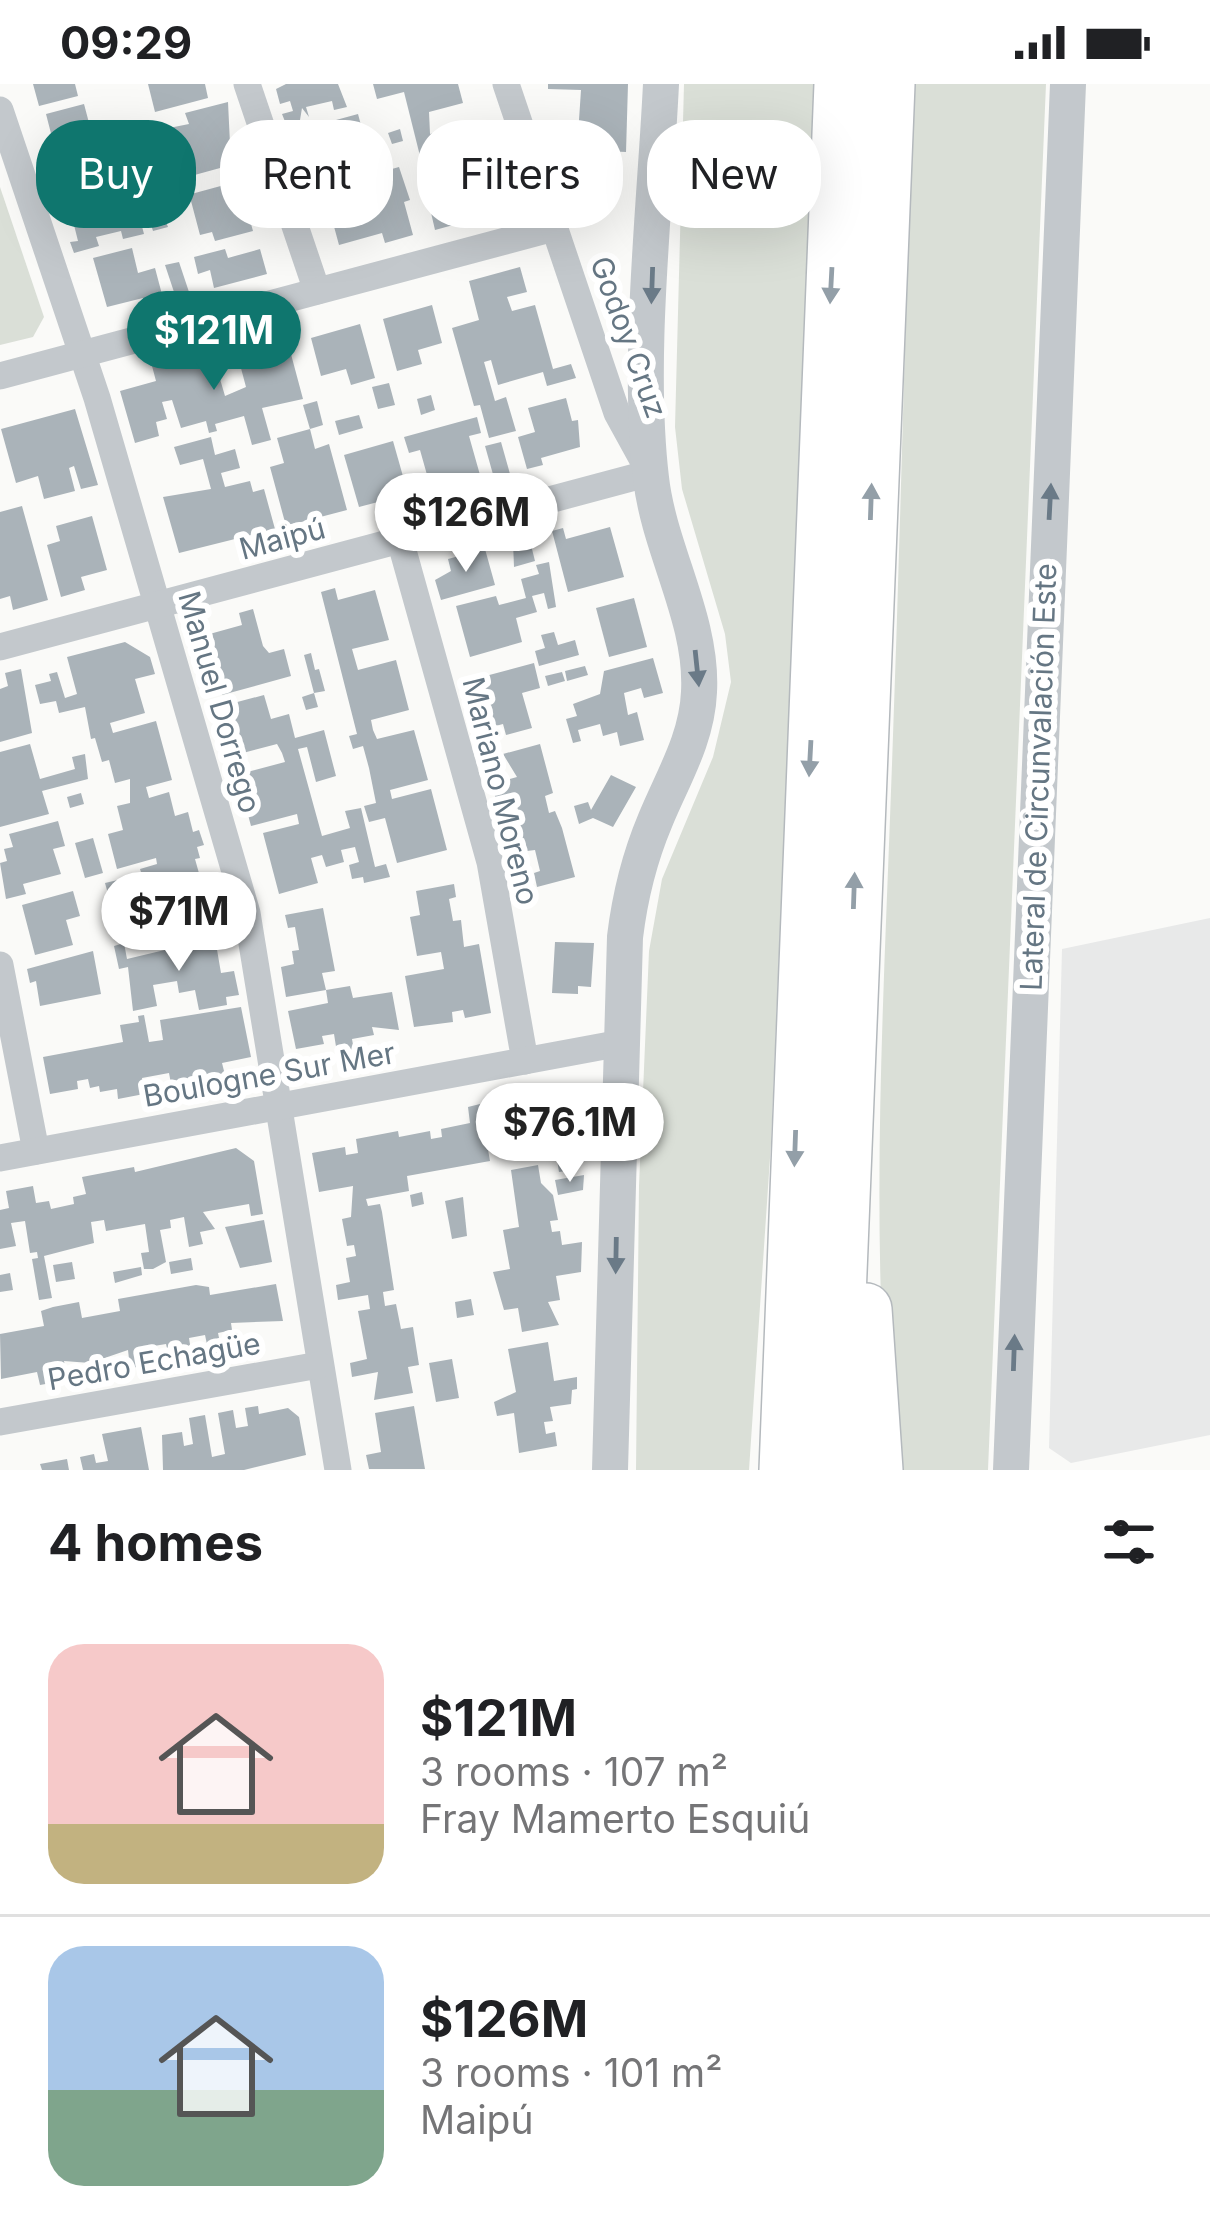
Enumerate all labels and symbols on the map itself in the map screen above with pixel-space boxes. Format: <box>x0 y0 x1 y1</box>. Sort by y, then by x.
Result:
street label: Godoy Cruz <box>583 251 675 423</box>
one-way arrow <box>642 267 661 305</box>
one-way arrow <box>821 267 840 305</box>
pin: $121M <box>130 291 298 393</box>
pin: $126M <box>382 473 550 575</box>
one-way arrow <box>862 482 881 520</box>
one-way arrow <box>1041 482 1060 520</box>
street label: Maipú <box>235 509 329 567</box>
street label: Lateral de Circunvalación Este <box>1013 562 1063 992</box>
street label: Manuel Dorrego <box>171 587 269 817</box>
one-way arrow <box>688 650 707 688</box>
street label: Mariano Moreno <box>455 674 547 908</box>
one-way arrow <box>800 740 819 778</box>
one-way arrow <box>845 871 864 909</box>
pin: $71M <box>108 872 250 974</box>
street label: Boulogne Sur Mer <box>140 1034 398 1114</box>
pin: $76.1M <box>472 1083 668 1185</box>
one-way arrow <box>785 1130 804 1168</box>
one-way arrow <box>606 1237 625 1275</box>
street label: Pedro Echagüe <box>45 1325 263 1397</box>
one-way arrow <box>1005 1333 1024 1371</box>

